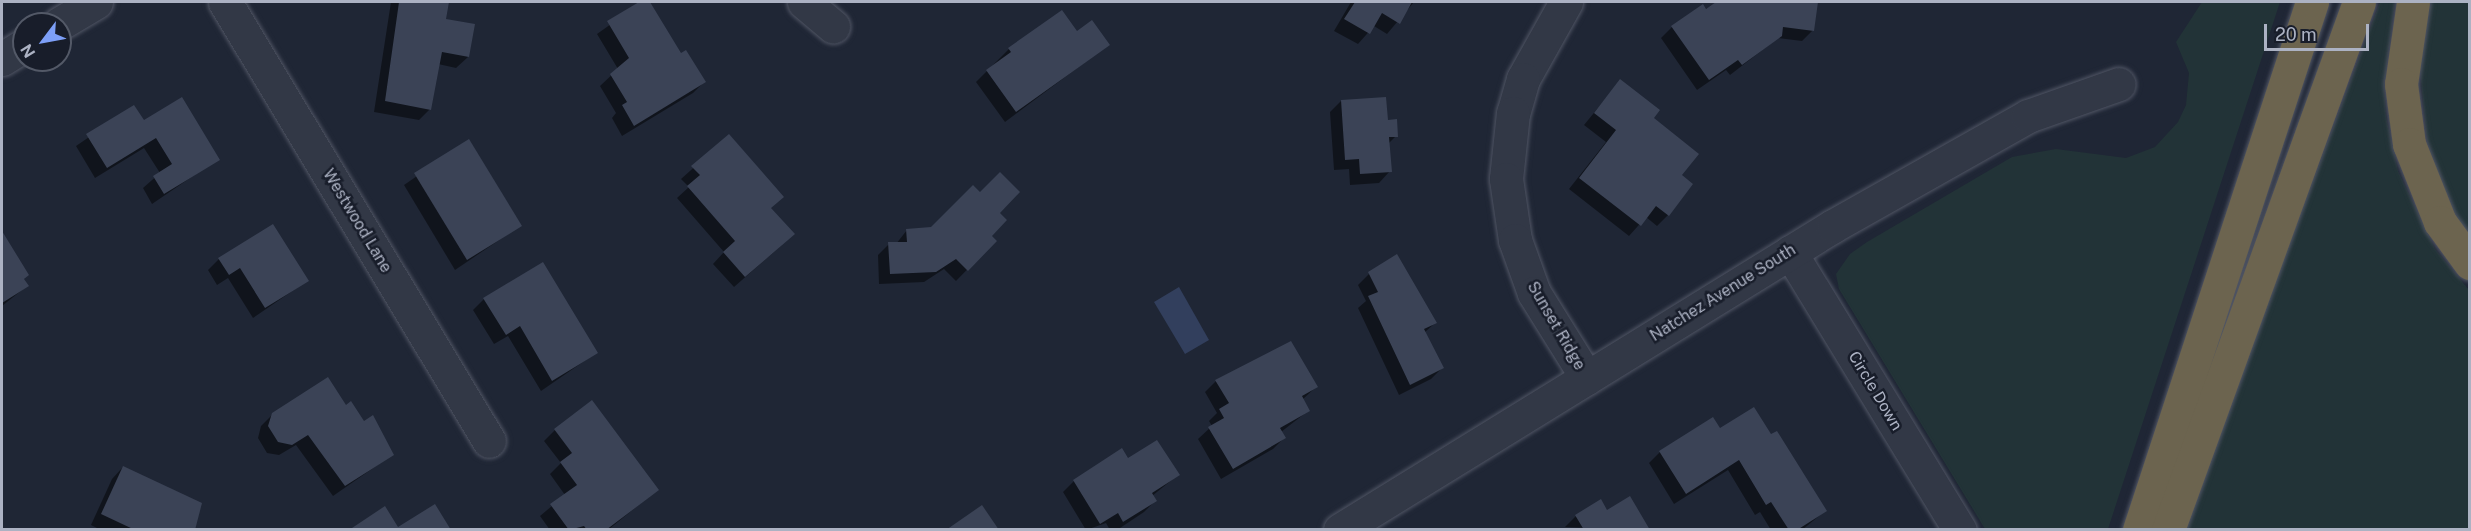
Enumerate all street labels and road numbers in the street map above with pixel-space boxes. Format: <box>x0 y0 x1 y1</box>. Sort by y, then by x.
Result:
street label: Westwood Lane <box>318 166 396 276</box>
street label: Natchez Avenue South <box>1647 240 1799 346</box>
street label: Sunset Ridge <box>1523 278 1589 374</box>
street label: Circle Down <box>1844 348 1906 434</box>

